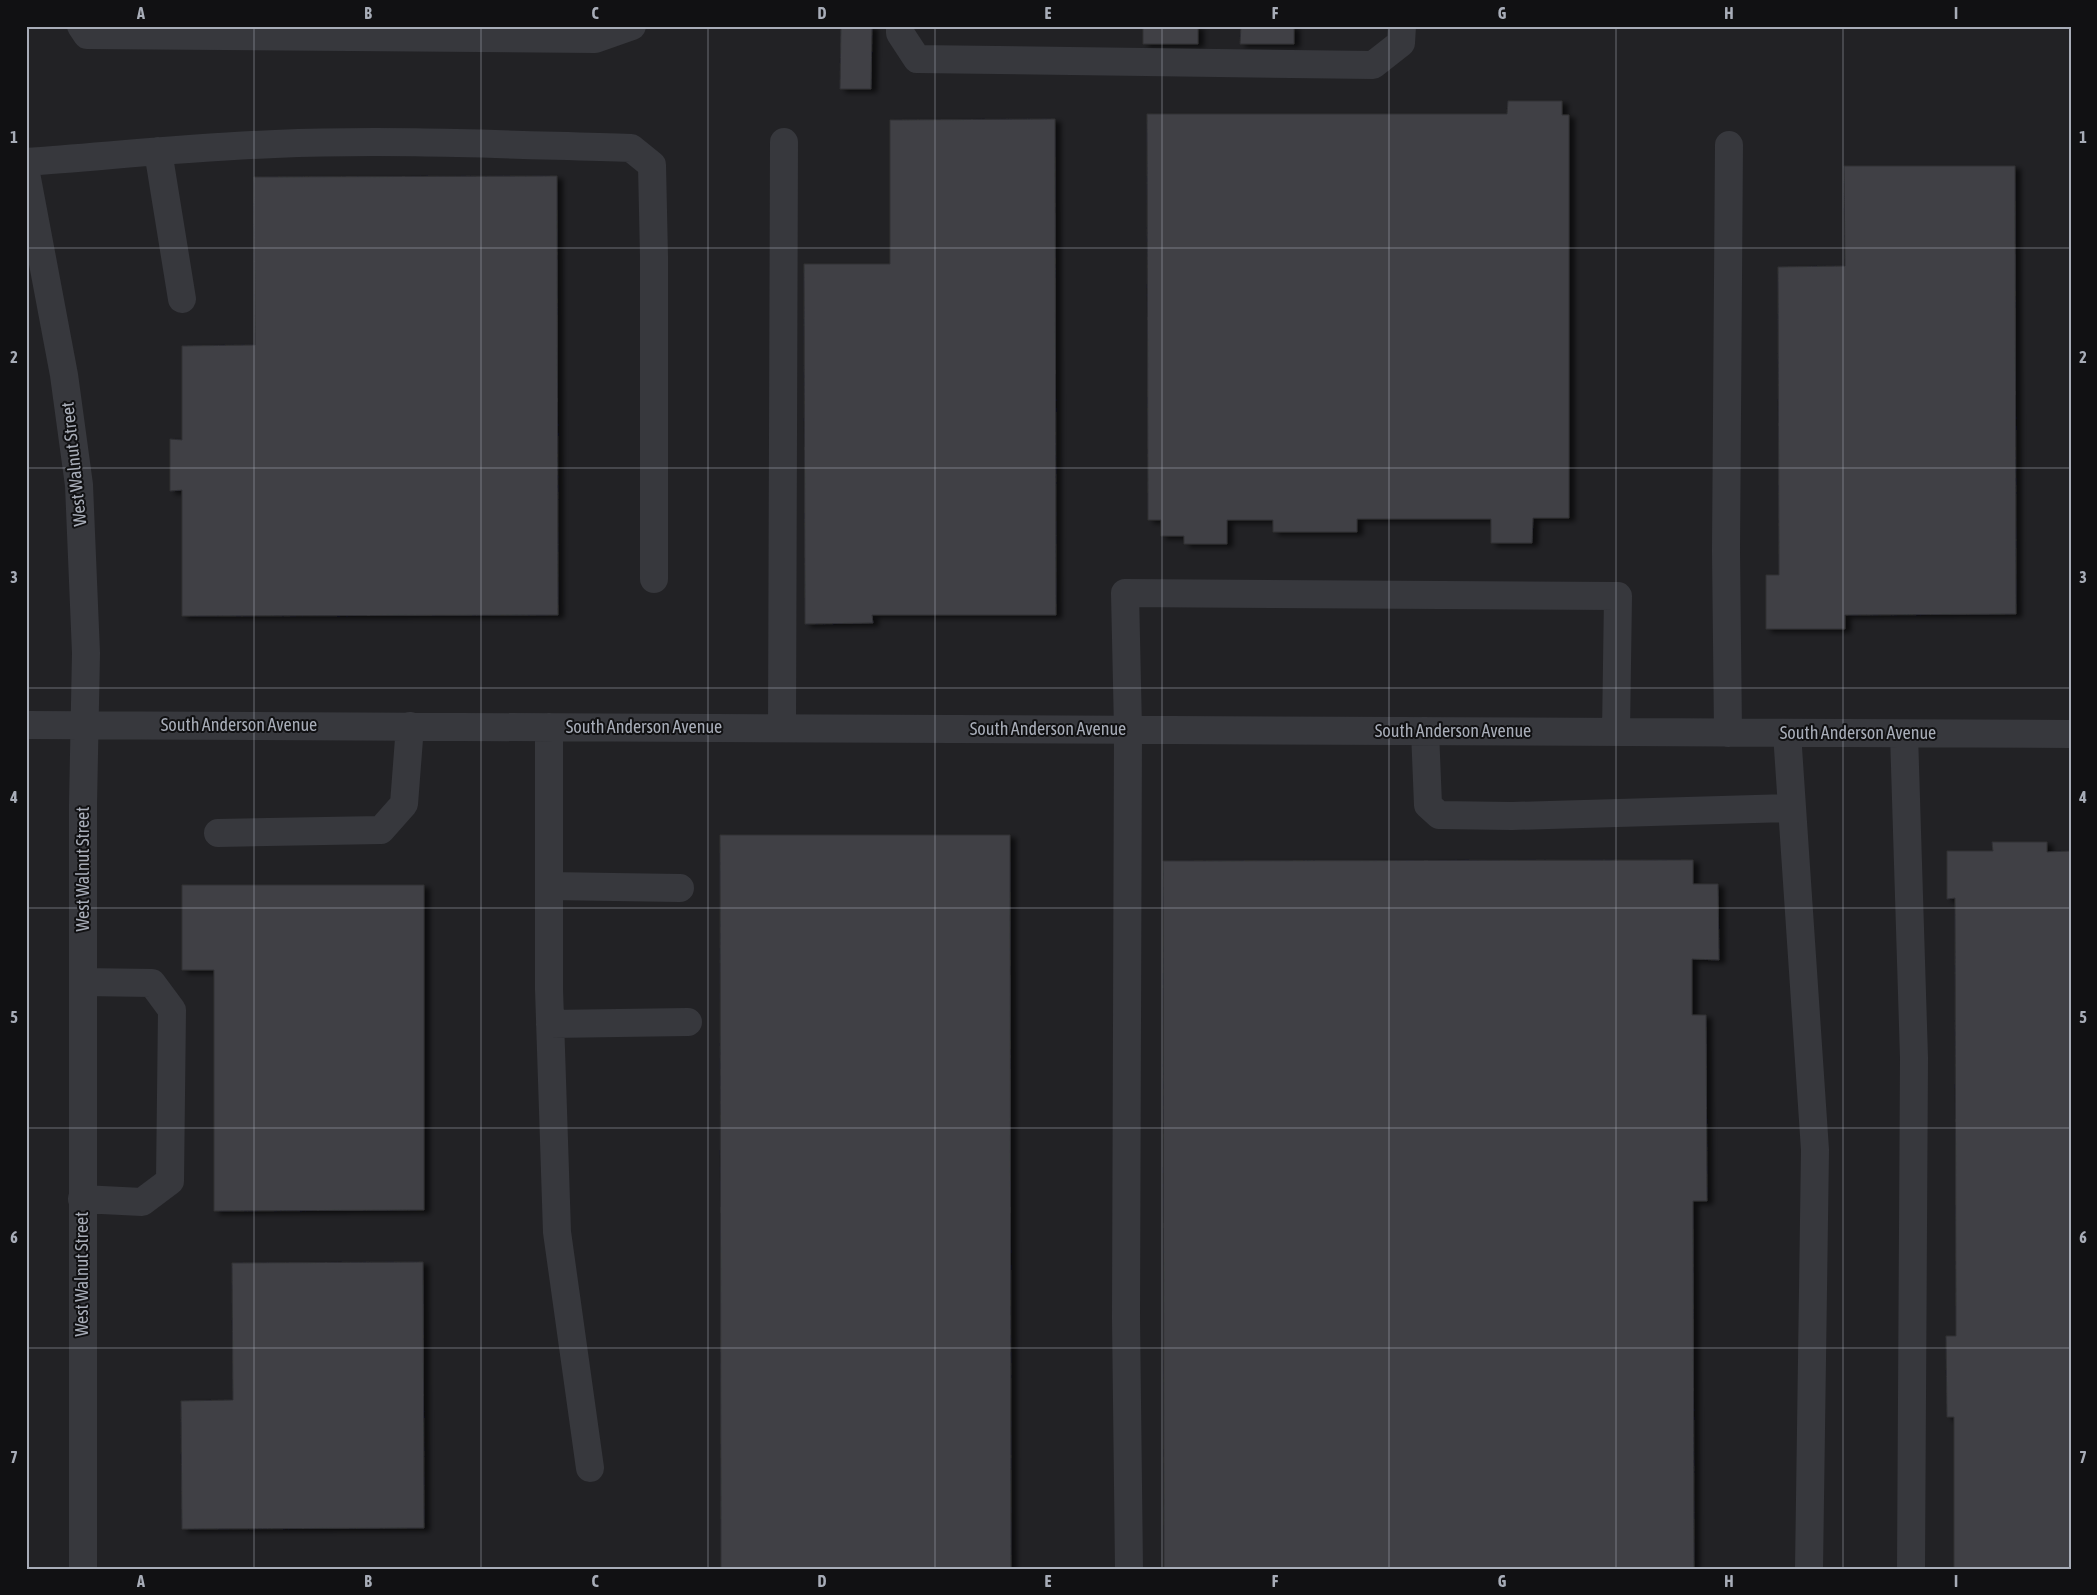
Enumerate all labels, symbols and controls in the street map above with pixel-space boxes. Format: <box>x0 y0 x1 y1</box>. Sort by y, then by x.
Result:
text: A <box>136 4 145 22</box>
text: B <box>364 4 372 22</box>
text: C <box>591 4 599 22</box>
text: D <box>818 4 827 22</box>
text: E <box>1045 4 1052 22</box>
text: F <box>1272 4 1279 22</box>
text: G <box>1498 4 1507 22</box>
text: H <box>1724 4 1734 22</box>
text: I <box>1954 4 1958 22</box>
text: 1 <box>10 128 18 146</box>
text: 1 <box>2079 128 2087 146</box>
text: 2 <box>10 348 18 366</box>
text: 2 <box>2079 348 2087 366</box>
street label: West Walnut Street <box>57 401 90 527</box>
text: 3 <box>10 568 18 586</box>
text: 3 <box>2079 568 2087 586</box>
street label: South Anderson Avenue <box>161 714 317 735</box>
street label: South Anderson Avenue <box>566 716 722 737</box>
street label: South Anderson Avenue <box>970 718 1126 739</box>
street label: South Anderson Avenue <box>1375 720 1531 741</box>
street label: South Anderson Avenue <box>1780 722 1936 743</box>
text: 4 <box>9 788 18 806</box>
text: 4 <box>2078 788 2087 806</box>
street label: West Walnut Street <box>72 807 93 931</box>
text: 5 <box>10 1008 18 1026</box>
text: 5 <box>2079 1008 2087 1026</box>
street label: West Walnut Street <box>71 1212 92 1336</box>
text: 6 <box>10 1228 18 1246</box>
text: 6 <box>2079 1228 2087 1246</box>
text: 7 <box>10 1448 18 1466</box>
text: 7 <box>2079 1448 2087 1466</box>
text: A <box>136 1572 145 1590</box>
text: B <box>364 1572 372 1590</box>
text: C <box>591 1572 599 1590</box>
text: D <box>818 1572 827 1590</box>
text: E <box>1045 1572 1052 1590</box>
text: F <box>1272 1572 1279 1590</box>
text: G <box>1498 1572 1507 1590</box>
text: H <box>1724 1572 1734 1590</box>
text: I <box>1954 1572 1958 1590</box>

